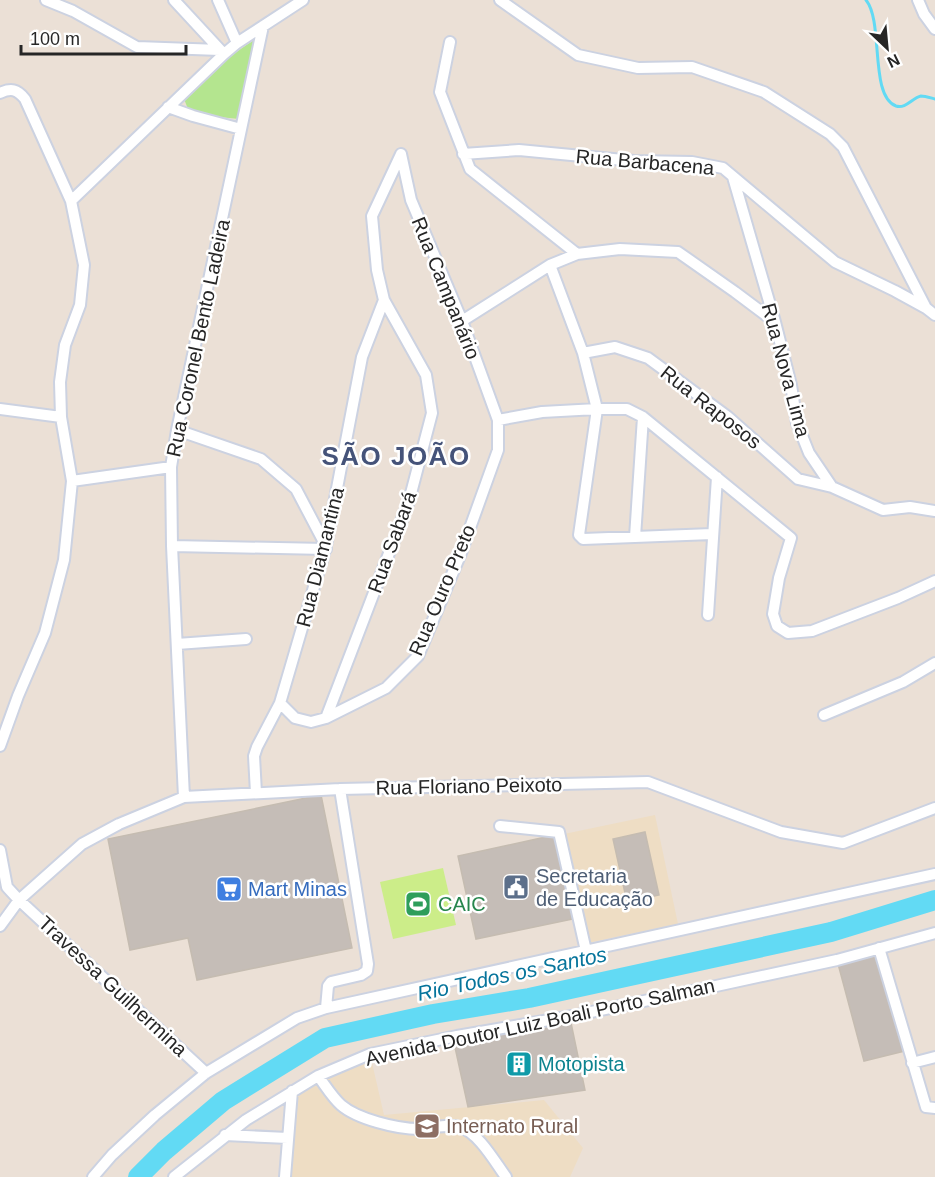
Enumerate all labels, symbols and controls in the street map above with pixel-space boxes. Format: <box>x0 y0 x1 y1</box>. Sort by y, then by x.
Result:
scale bar <box>21 18 186 56</box>
north arrow <box>857 18 917 78</box>
text: 100 m <box>30 29 80 49</box>
text: N <box>884 51 902 71</box>
street label: Rua Barbacena <box>575 145 716 179</box>
street label: Rua Campanário <box>407 214 485 362</box>
street label: Rua Coronel Bento Ladeira <box>162 216 234 459</box>
street label: Rua Nova Lima <box>758 301 815 440</box>
street label: Rua Raposos <box>656 361 766 453</box>
district label: SÃO JOÃO <box>321 441 471 471</box>
street label: Rua Diamantina <box>292 484 348 629</box>
street label: Rua Sabará <box>363 487 421 596</box>
street label: Rua Ouro Preto <box>405 521 479 659</box>
street label: Rua Floriano Peixoto <box>375 773 563 799</box>
place label: Secretaria de Educação <box>536 865 653 910</box>
public building icon: Secretaria de Educação <box>501 872 531 902</box>
supermarket icon: Mart Minas <box>214 874 244 904</box>
place label: Mart Minas <box>248 878 347 900</box>
sports icon: CAIC <box>403 889 433 919</box>
place label: CAIC <box>438 893 486 915</box>
street label: Travessa Guilhermina <box>34 911 192 1061</box>
water label: Rio Todos os Santos <box>415 942 609 1005</box>
street label: Avenida Doutor Luiz Boali Porto Salman <box>363 974 717 1070</box>
building icon: Motopista <box>504 1049 534 1079</box>
place label: Motopista <box>538 1053 626 1075</box>
school or university icon: Internato Rural <box>412 1111 442 1141</box>
place label: Internato Rural <box>446 1115 578 1137</box>

